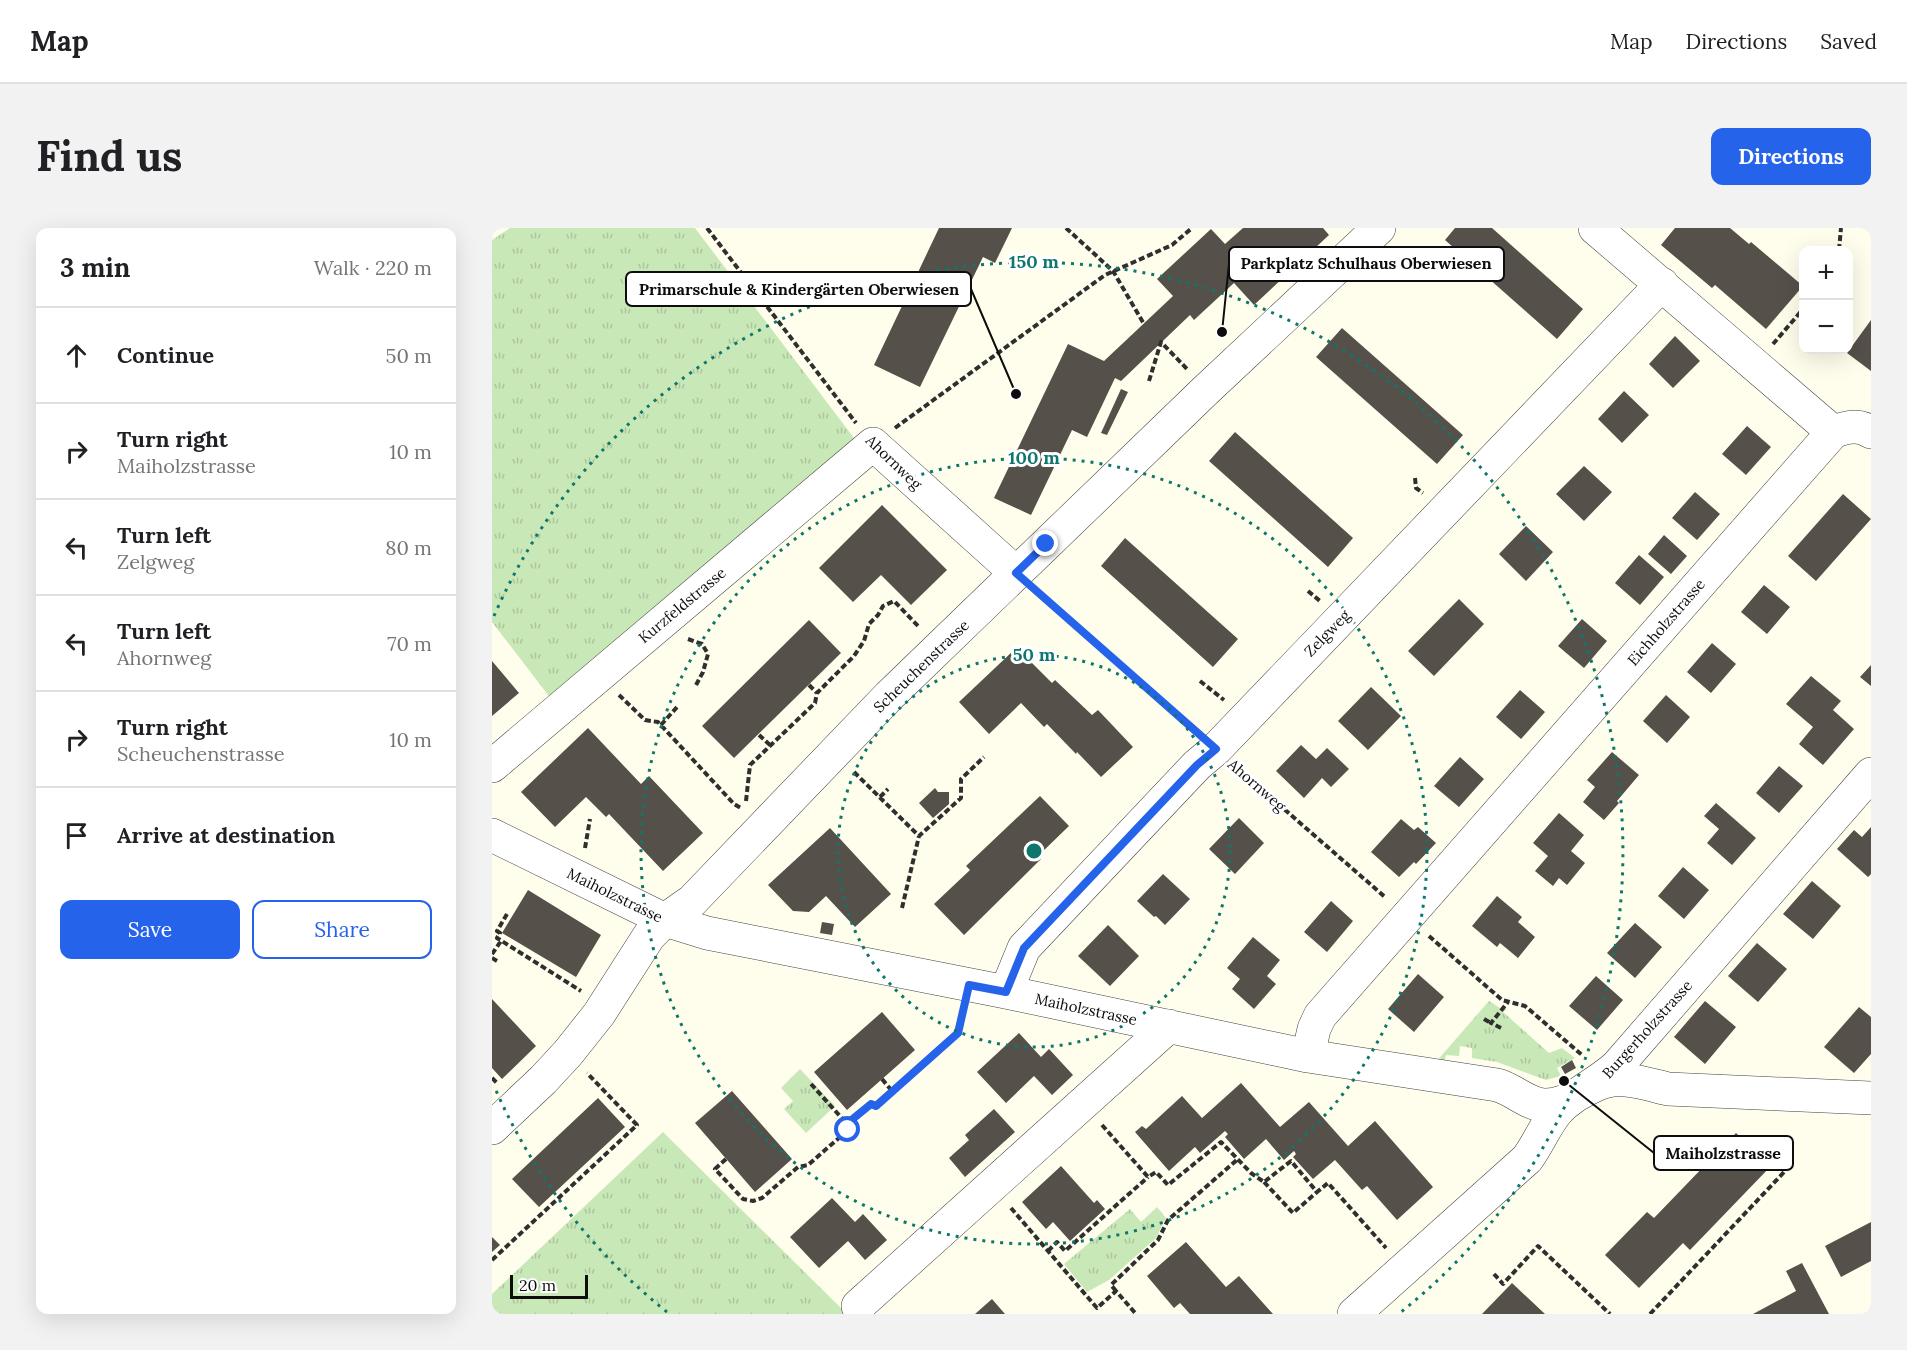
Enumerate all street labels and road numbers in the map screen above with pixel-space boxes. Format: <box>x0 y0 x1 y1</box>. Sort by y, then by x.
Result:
street label: Ahornweg <box>861 430 927 494</box>
street label: Kurzfeldstrasse <box>634 563 730 647</box>
street label: Eichholzstrasse <box>1623 575 1709 669</box>
street label: Zelgweg <box>1300 605 1354 660</box>
street label: Scheuchenstrasse <box>869 616 973 716</box>
street label: Ahornweg <box>1223 754 1290 816</box>
street label: Maiholzstrasse <box>564 864 666 926</box>
street label: Burgerholzstrasse <box>1598 976 1696 1082</box>
street label: Maiholzstrasse <box>1033 989 1139 1029</box>

